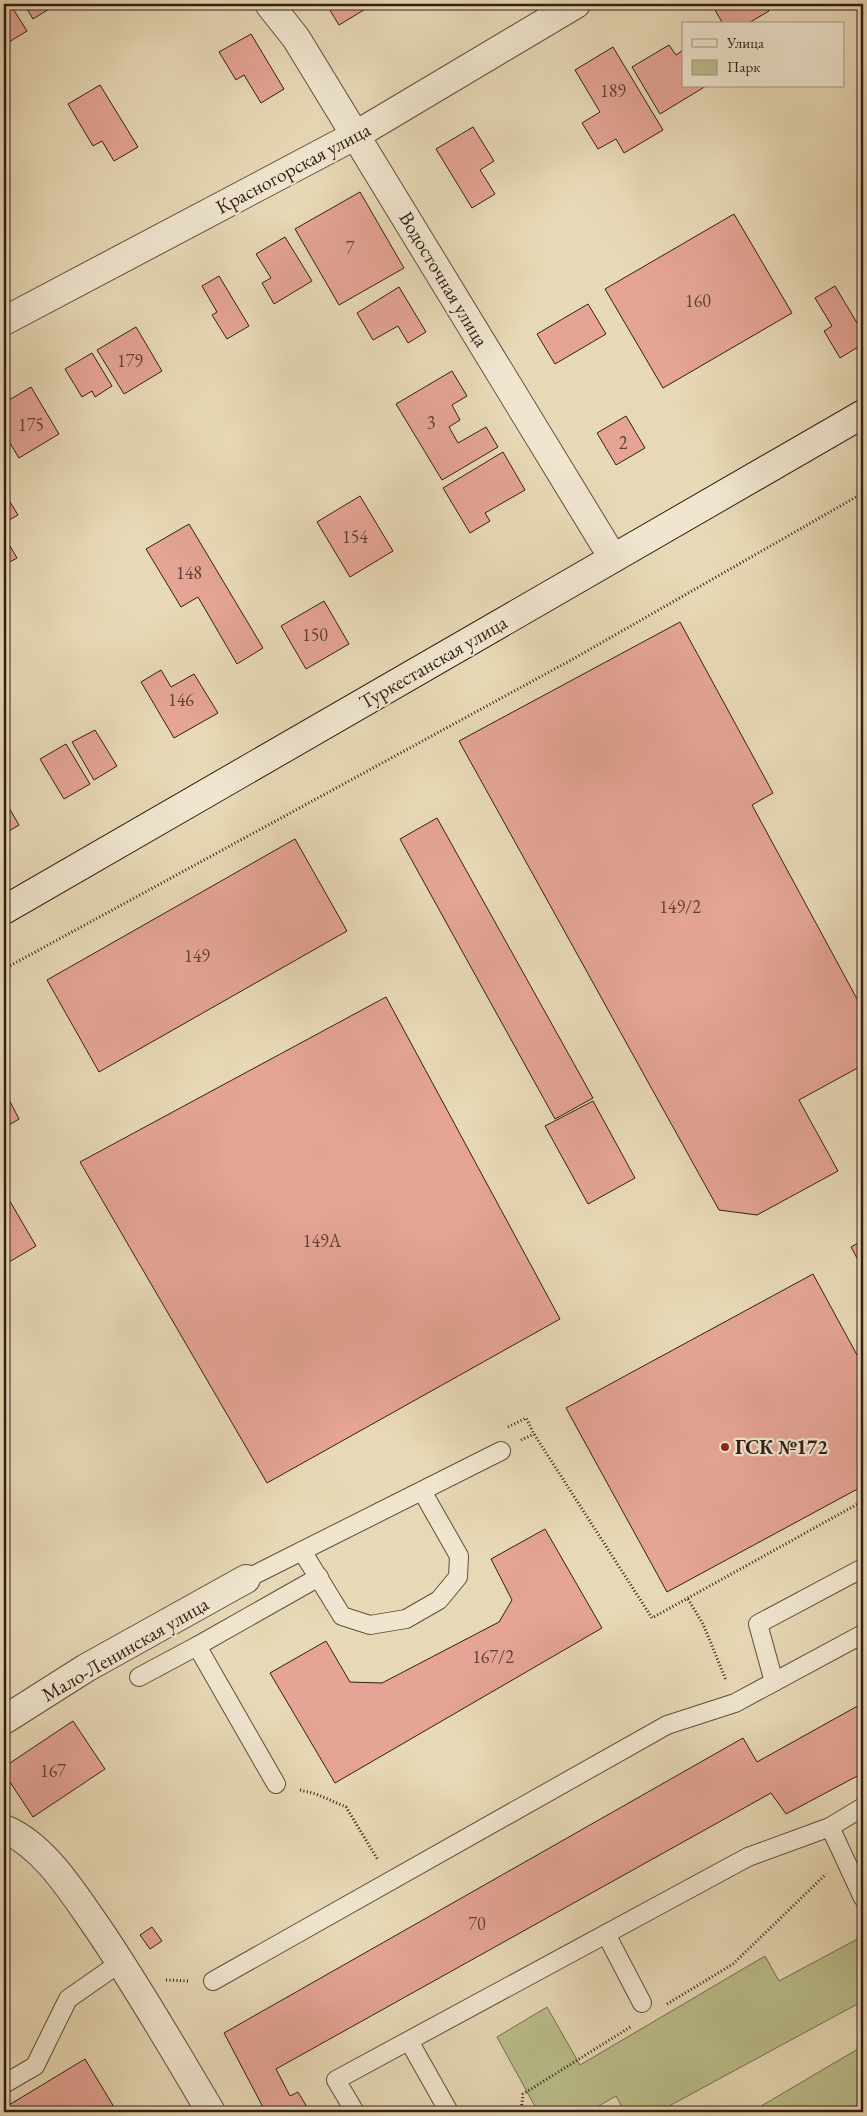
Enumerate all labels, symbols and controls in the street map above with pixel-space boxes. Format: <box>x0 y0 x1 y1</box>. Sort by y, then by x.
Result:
legend <box>682 22 844 88</box>
text: Улица <box>726 33 764 52</box>
text: Парк <box>727 57 760 76</box>
house number: 189 <box>600 79 626 102</box>
street label: Красногорская улица <box>211 116 375 220</box>
street label: Водосточная улица <box>393 207 495 351</box>
house number: 7 <box>346 236 355 259</box>
house number: 160 <box>685 289 711 312</box>
house number: 179 <box>117 349 143 372</box>
house number: 3 <box>427 411 435 434</box>
house number: 175 <box>18 413 44 436</box>
house number: 2 <box>619 431 628 454</box>
house number: 154 <box>342 525 368 548</box>
house number: 148 <box>176 561 202 584</box>
street label: Туркестанская улица <box>354 609 512 715</box>
house number: 150 <box>302 623 328 646</box>
house number: 146 <box>168 688 194 711</box>
house number: 149/2 <box>659 895 701 918</box>
house number: 149 <box>184 944 210 967</box>
house number: 149А <box>303 1229 342 1252</box>
place label: ГСК №172 <box>735 1434 828 1460</box>
marker: ГСК №172 <box>719 1441 731 1453</box>
street label: Мало-Ленинская улица <box>37 1591 213 1707</box>
house number: 167/2 <box>472 1645 514 1668</box>
house number: 167 <box>40 1759 66 1782</box>
house number: 70 <box>468 1912 486 1935</box>

